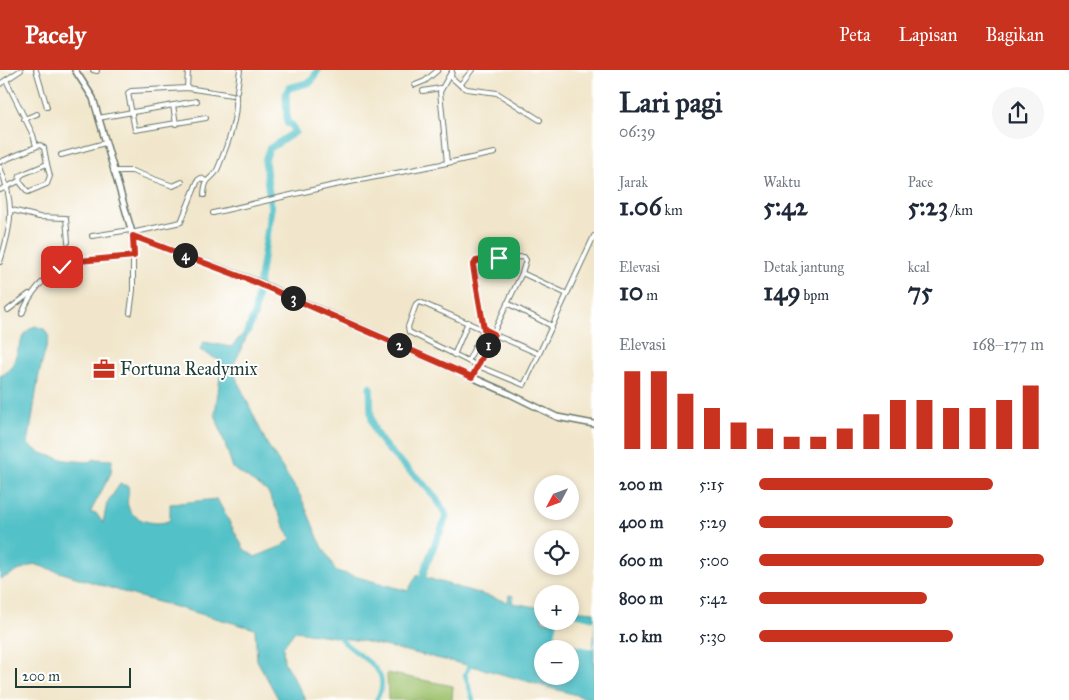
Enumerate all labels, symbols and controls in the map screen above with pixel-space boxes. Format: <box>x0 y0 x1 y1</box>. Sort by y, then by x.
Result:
text: Pacely <box>25 20 86 50</box>
text: Peta <box>839 24 871 46</box>
text: Lapisan <box>899 24 957 46</box>
text: Bagikan <box>985 24 1044 46</box>
text: Lari pagi <box>619 85 722 120</box>
button: share <box>992 87 1044 139</box>
text: 06:39 <box>619 122 656 141</box>
text: Jarak <box>619 174 648 191</box>
text: Waktu <box>763 174 801 191</box>
text: Pace <box>908 174 933 191</box>
text: 1.06 <box>619 191 661 222</box>
text: 5:42 <box>763 191 808 222</box>
text: 5:23 <box>908 191 948 222</box>
text: km <box>661 202 683 219</box>
text: /km <box>948 202 973 219</box>
pin <box>478 237 520 279</box>
pin: 4 <box>172 242 198 268</box>
icon: arrive <box>485 244 513 272</box>
pin <box>41 246 83 288</box>
text: 4 <box>182 247 189 264</box>
icon: check <box>48 253 76 281</box>
text: Elevasi <box>619 259 660 276</box>
text: Detak jantung <box>763 259 844 276</box>
text: kcal <box>908 259 930 276</box>
text: 10 <box>619 276 643 307</box>
text: 149 <box>763 276 801 307</box>
text: 75 <box>908 276 933 307</box>
pin: 3 <box>280 286 306 310</box>
text: m <box>643 287 658 304</box>
text: bpm <box>801 287 829 304</box>
text: 3 <box>291 290 296 307</box>
pin: 2 <box>386 332 412 358</box>
pin: 1 <box>476 332 500 358</box>
text: Elevasi <box>619 335 666 354</box>
text: 168–177 m <box>972 335 1044 354</box>
text: 2 <box>396 337 403 354</box>
text: 1 <box>486 337 491 354</box>
office icon: Fortuna Readymix <box>91 356 117 382</box>
place label: Fortuna Readymix <box>120 358 258 380</box>
north arrow <box>534 475 579 520</box>
map controls <box>534 475 579 685</box>
text: 200 m <box>619 475 662 494</box>
text: 5:15 <box>699 475 724 494</box>
text: 400 m <box>619 513 663 532</box>
text: 5:29 <box>699 513 727 532</box>
button: locate <box>534 530 579 575</box>
text: 600 m <box>619 551 663 570</box>
text: 5:00 <box>699 551 729 570</box>
button: + <box>534 585 579 630</box>
text: 800 m <box>619 589 663 608</box>
text: 5:42 <box>699 589 727 608</box>
text: 1.0 km <box>619 627 662 646</box>
text: 5:30 <box>699 627 726 646</box>
button: − <box>534 640 579 685</box>
scale bar <box>15 665 131 688</box>
text: 200 m <box>22 668 60 685</box>

